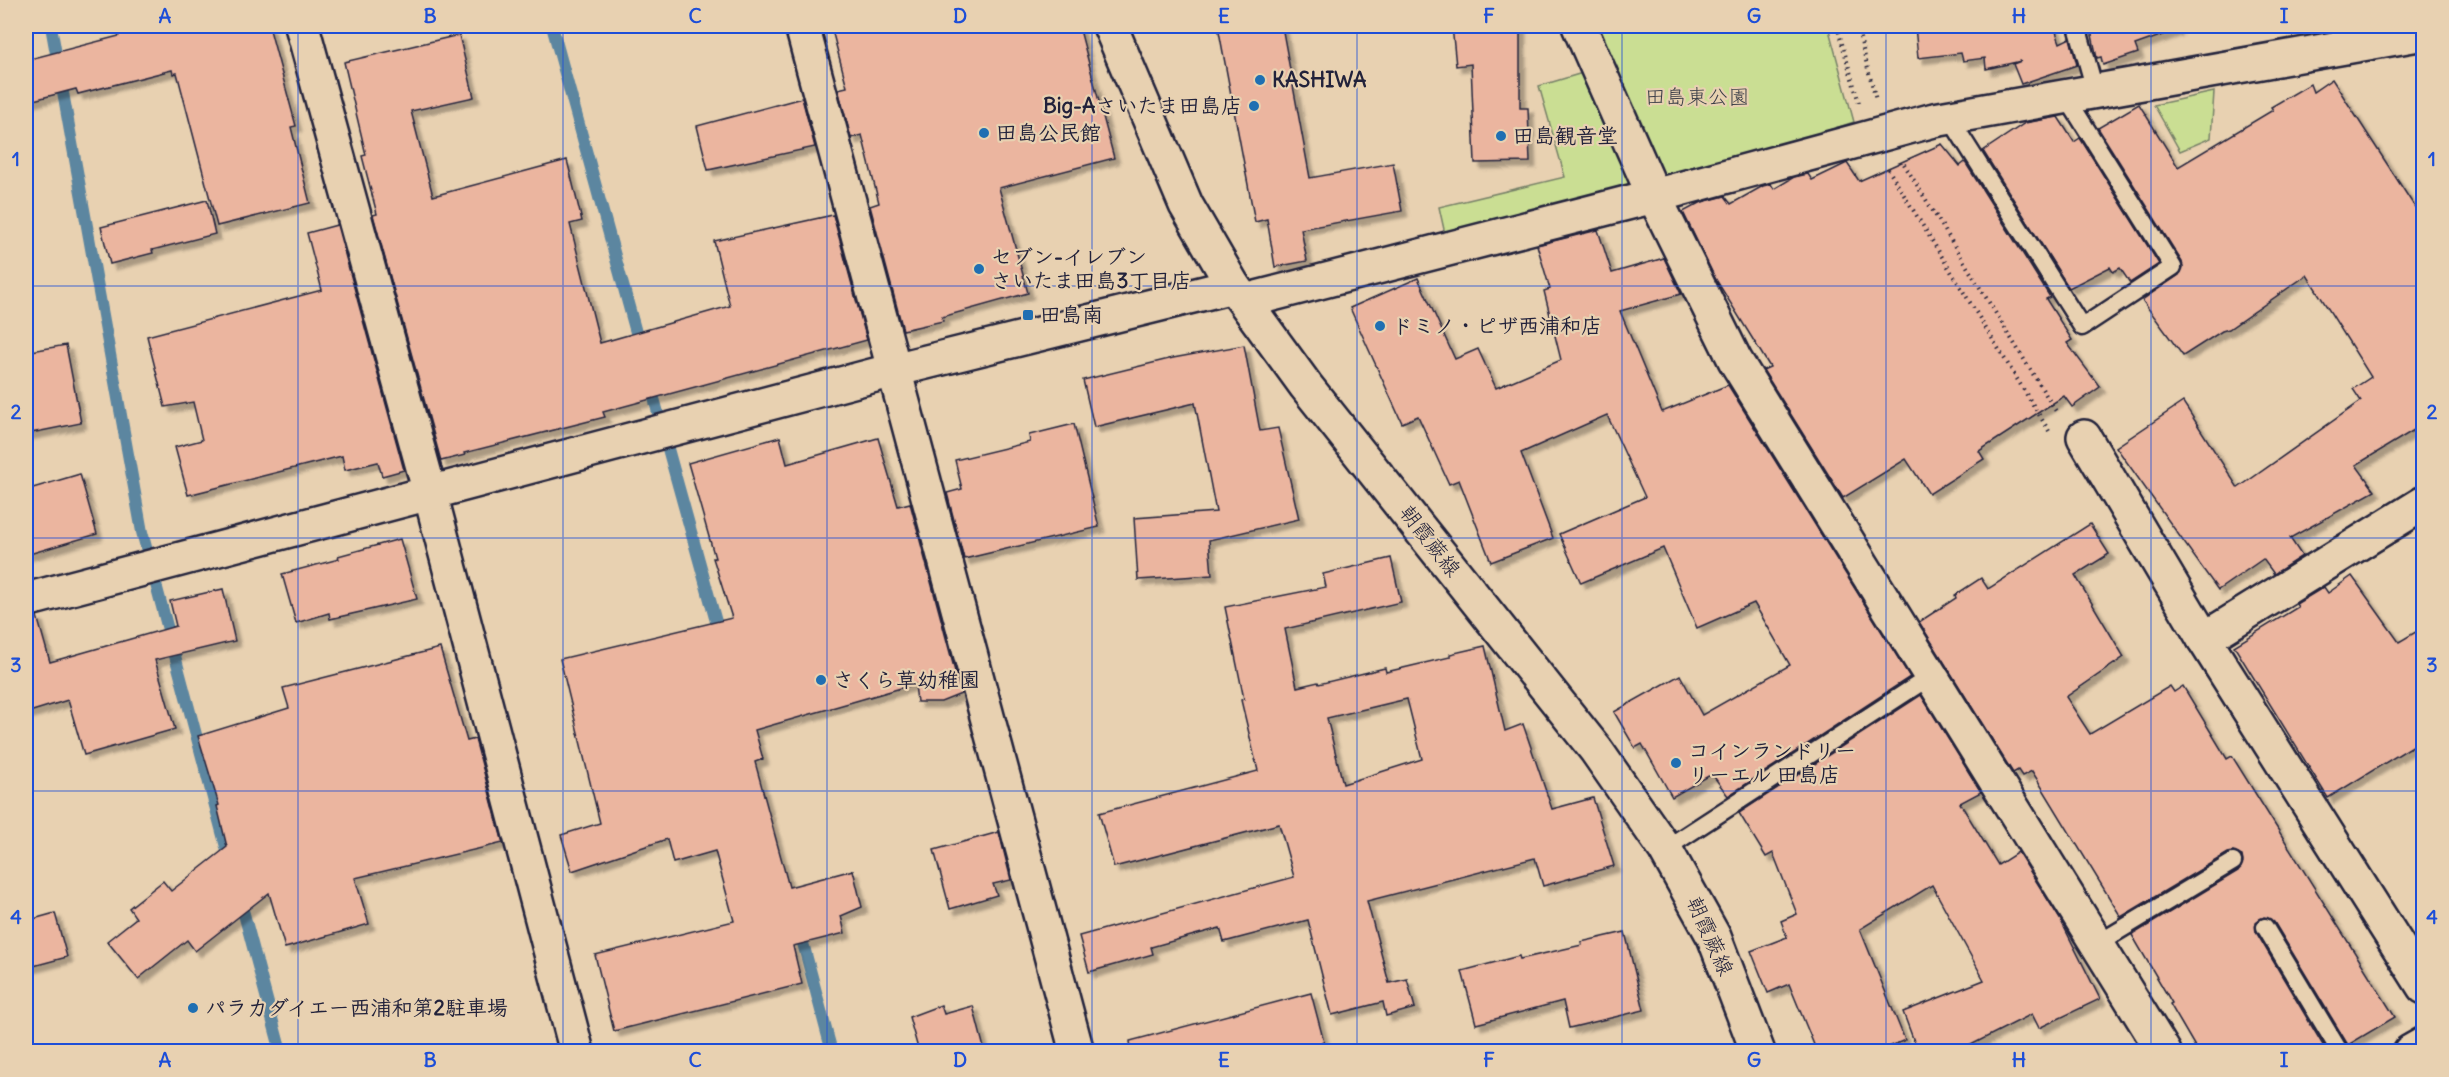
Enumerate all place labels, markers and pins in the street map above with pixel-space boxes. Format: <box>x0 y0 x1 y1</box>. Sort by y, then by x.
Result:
place label: KASHIWA <box>1272 66 1367 93</box>
marker: KASHIWA <box>1253 73 1267 87</box>
place label: Big-Aさいたま田島店 <box>1043 92 1242 119</box>
marker: Big-Aさいたま田島店 <box>1247 99 1261 113</box>
place label: 田島公民館 <box>996 119 1101 146</box>
place label: 田島観音堂 <box>1513 122 1618 149</box>
marker: 田島公民館 <box>977 126 991 140</box>
marker: 田島観音堂 <box>1494 129 1508 143</box>
place label: セブン-イレブン さいたま田島3丁目店 <box>991 243 1192 294</box>
marker: セブン-イレブン さいたま田島3丁目店 <box>972 262 986 276</box>
place label: 田島南 <box>1040 301 1103 328</box>
marker: 田島南 <box>1021 308 1035 322</box>
place label: ドミノ・ピザ西浦和店 <box>1392 312 1602 339</box>
marker: ドミノ・ピザ西浦和店 <box>1373 319 1387 333</box>
place label: さくら草幼稚園 <box>833 666 980 693</box>
marker: さくら草幼稚園 <box>814 673 828 687</box>
place label: コインランドリー リーエル 田島店 <box>1688 737 1856 788</box>
marker: コインランドリー リーエル 田島店 <box>1669 756 1683 770</box>
place label: パラカダイエー西浦和第2駐車場 <box>205 994 508 1021</box>
marker: パラカダイエー西浦和第2駐車場 <box>186 1001 200 1015</box>

